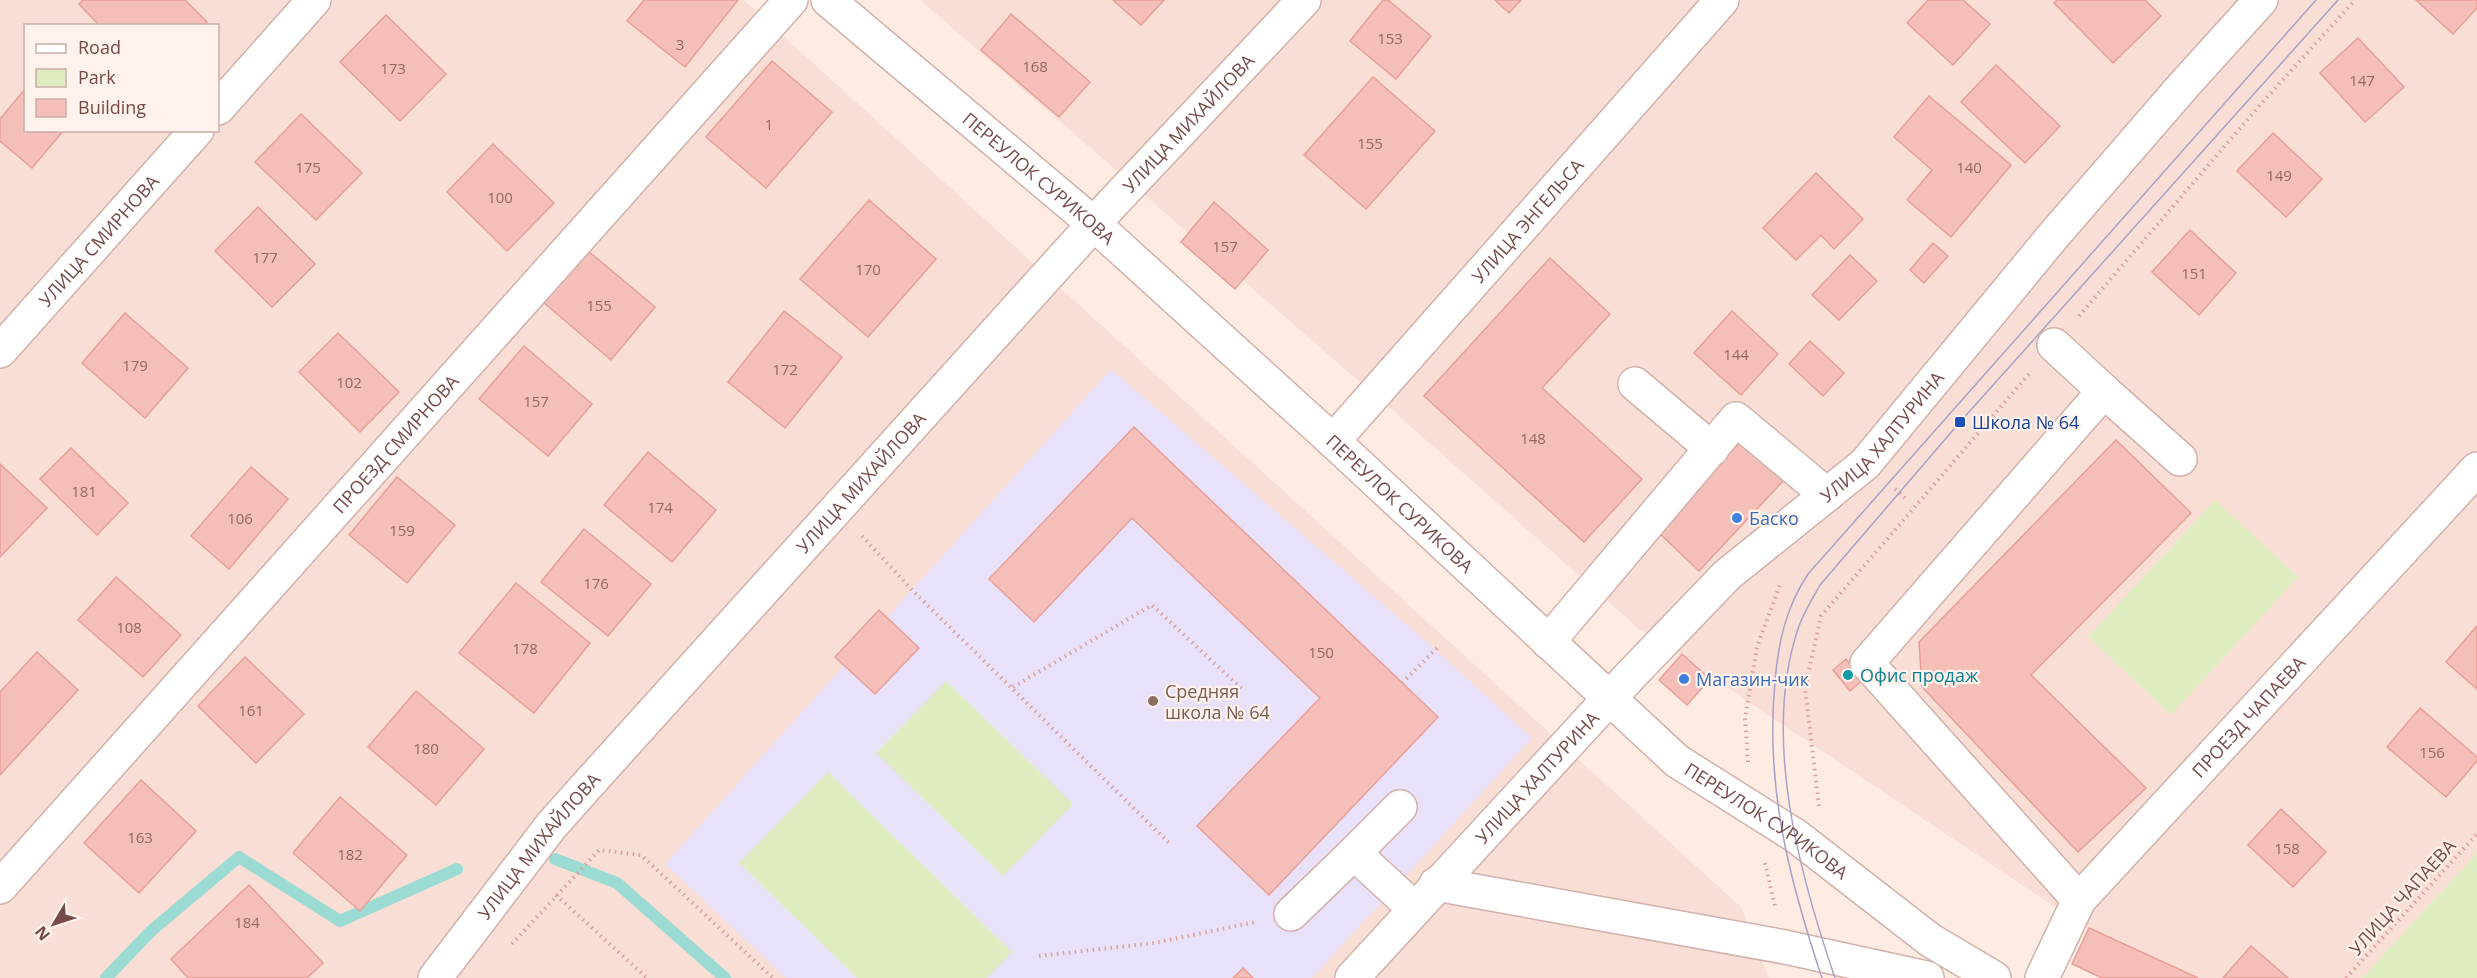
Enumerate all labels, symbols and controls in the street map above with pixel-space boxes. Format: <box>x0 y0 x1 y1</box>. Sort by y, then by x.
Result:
legend <box>24 24 219 132</box>
house number: 153 <box>1377 28 1403 48</box>
house number: 3 <box>676 34 684 54</box>
text: Road <box>78 35 121 59</box>
street label: УЛИЦА МИХАЙЛОВА <box>1117 48 1260 197</box>
house number: 168 <box>1022 56 1048 76</box>
house number: 173 <box>380 58 406 78</box>
text: Park <box>78 65 116 89</box>
house number: 147 <box>2349 70 2375 90</box>
text: Building <box>78 95 146 119</box>
street label: ПЕРЕУЛОК СУРИКОВА <box>958 107 1121 250</box>
house number: 1 <box>765 114 773 134</box>
house number: 155 <box>1357 133 1383 153</box>
street label: УЛИЦА ЭНГЕЛЬСА <box>1466 153 1589 288</box>
house number: 175 <box>295 157 321 177</box>
house number: 140 <box>1956 157 1982 177</box>
house number: 149 <box>2266 165 2292 185</box>
street label: УЛИЦА СМИРНОВА <box>33 169 164 312</box>
house number: 100 <box>487 187 513 207</box>
house number: 157 <box>1212 236 1238 256</box>
house number: 177 <box>252 247 278 267</box>
house number: 170 <box>855 259 881 279</box>
house number: 151 <box>2181 263 2207 283</box>
house number: 155 <box>586 295 612 315</box>
house number: 144 <box>1723 344 1749 364</box>
house number: 179 <box>122 355 148 375</box>
house number: 172 <box>772 359 798 379</box>
street label: УЛИЦА ХАЛТУРИНА <box>1815 366 1949 507</box>
street label: ПРОЕЗД СМИРНОВА <box>327 369 464 518</box>
house number: 102 <box>336 372 362 392</box>
house number: 157 <box>523 391 549 411</box>
street label: УЛИЦА МИХАЙЛОВА <box>791 406 931 558</box>
place label: Школа № 64 <box>1972 410 2079 434</box>
marker: Школа № 64 <box>1953 415 1967 429</box>
house number: 148 <box>1520 428 1546 448</box>
street label: ПЕРЕУЛОК СУРИКОВА <box>1321 429 1479 578</box>
house number: 181 <box>71 481 97 501</box>
house number: 174 <box>647 497 673 517</box>
place label: Баско <box>1749 506 1799 530</box>
house number: 106 <box>227 508 253 528</box>
marker: Баско <box>1730 511 1744 525</box>
house number: 159 <box>389 520 415 540</box>
house number: 176 <box>583 573 609 593</box>
house number: 108 <box>116 617 142 637</box>
house number: 178 <box>512 638 538 658</box>
house number: 150 <box>1308 642 1334 662</box>
street label: ПРОЕЗД ЧАПАЕВА <box>2186 650 2311 782</box>
place label: Офис продаж <box>1860 663 1979 687</box>
place label: Магазин-чик <box>1696 667 1810 691</box>
marker: Офис продаж <box>1841 668 1855 682</box>
marker: Магазин-чик <box>1677 672 1691 686</box>
place label: Средняя школа № 64 <box>1165 679 1270 724</box>
marker: Средняя школа № 64 <box>1146 694 1160 708</box>
house number: 161 <box>238 700 264 720</box>
street label: УЛИЦА ХАЛТУРИНА <box>1470 705 1604 848</box>
house number: 180 <box>413 738 439 758</box>
house number: 156 <box>2419 742 2445 762</box>
street label: ПЕРЕУЛОК СУРИКОВА <box>1680 757 1854 885</box>
street label: УЛИЦА МИХАЙЛОВА <box>472 767 605 924</box>
house number: 163 <box>127 827 153 847</box>
street label: УЛИЦА ЧАПАЕВА <box>2344 833 2461 960</box>
house number: 158 <box>2274 838 2300 858</box>
house number: 182 <box>337 844 363 864</box>
north arrow <box>24 894 84 954</box>
house number: 184 <box>234 912 260 932</box>
text: N <box>30 921 55 945</box>

